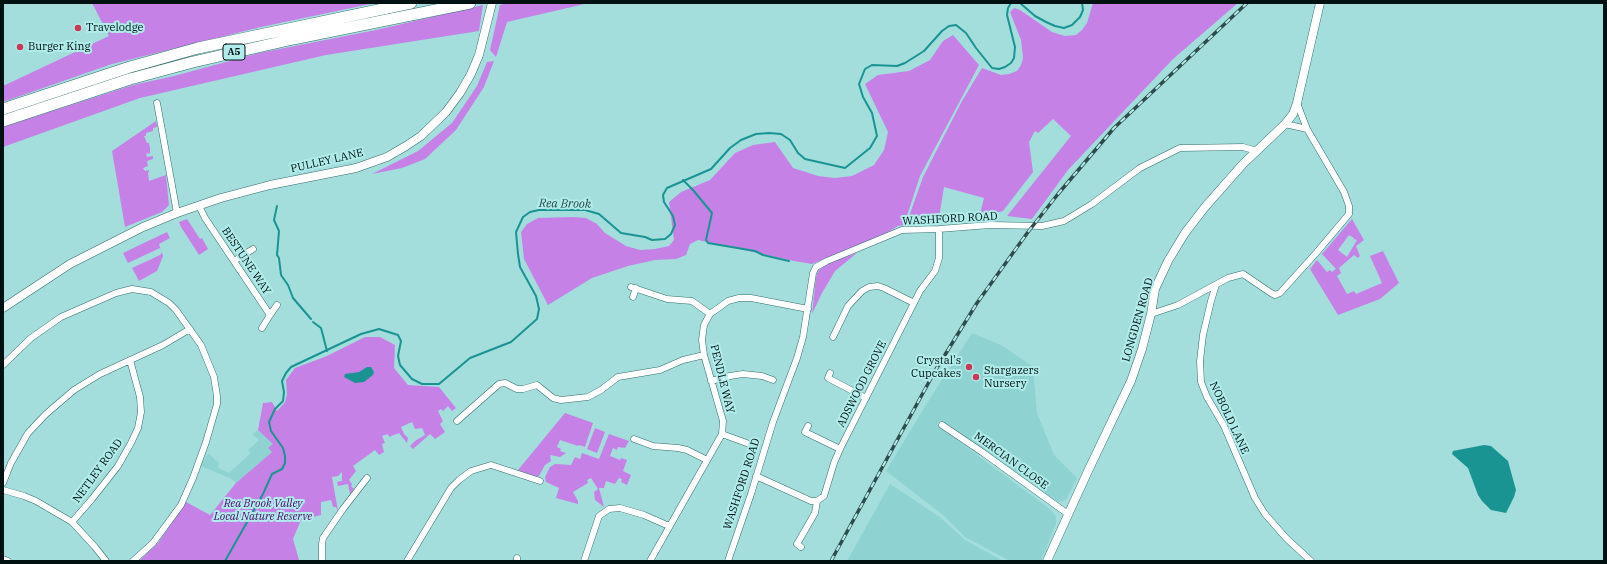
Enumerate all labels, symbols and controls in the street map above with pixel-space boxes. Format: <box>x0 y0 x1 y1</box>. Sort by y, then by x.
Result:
place label: Travelodge <box>86 21 144 35</box>
marker: Travelodge <box>73 23 83 33</box>
place label: Burger King <box>28 40 90 54</box>
marker: Burger King <box>15 42 25 52</box>
road number: A5 <box>223 44 245 60</box>
street label: PULLEY LANE <box>289 146 365 176</box>
water label: Rea Brook <box>539 196 591 212</box>
street label: WASHFORD ROAD <box>902 210 998 228</box>
street label: BESTUNE WAY <box>219 225 273 297</box>
street label: LONGDEN ROAD <box>1120 276 1156 364</box>
street label: ADSWOOD GROVE <box>834 338 890 430</box>
street label: PENDLE WAY <box>707 343 737 415</box>
place label: Crystal's Cupcakes <box>911 354 961 380</box>
marker: Crystal's Cupcakes <box>964 362 974 372</box>
place label: Stargazers Nursery <box>984 364 1039 390</box>
marker: Stargazers Nursery <box>971 372 981 382</box>
street label: NOBOLD LANE <box>1206 380 1252 456</box>
street label: MERCIAN CLOSE <box>971 430 1051 492</box>
street label: NETLEY ROAD <box>70 436 126 506</box>
street label: WASHFORD ROAD <box>721 437 763 531</box>
park label: Rea Brook Valley Local Nature Reserve <box>214 497 312 523</box>

